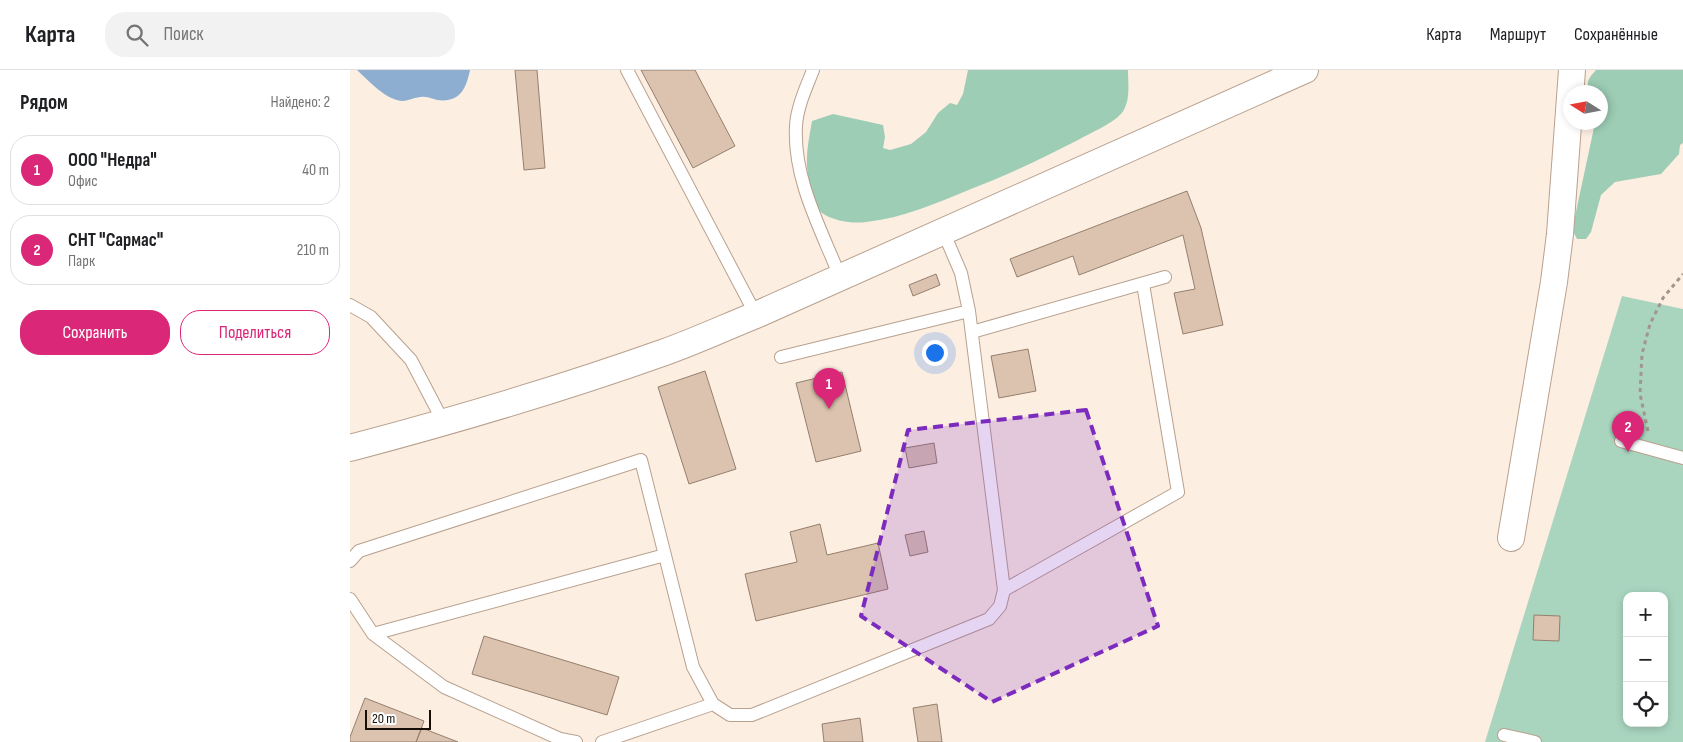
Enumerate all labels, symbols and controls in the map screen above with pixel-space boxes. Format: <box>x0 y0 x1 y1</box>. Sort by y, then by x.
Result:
search box <box>105 12 455 57</box>
text: Карта <box>25 20 75 49</box>
icon: search <box>123 21 151 49</box>
text: Поиск <box>163 23 204 46</box>
text: Карта <box>1426 24 1462 45</box>
text: Маршрут <box>1490 24 1546 45</box>
text: Сохранённые <box>1574 24 1658 45</box>
north arrow <box>1563 85 1608 130</box>
text: Рядом <box>20 90 68 115</box>
text: Найдено: 2 <box>271 93 330 112</box>
text: ООО "Недра" <box>68 149 157 172</box>
text: 1 <box>34 161 40 180</box>
text: 40 m <box>302 161 329 180</box>
text: Офис <box>68 172 98 191</box>
text: СНТ "Сармас" <box>68 229 163 252</box>
text: 2 <box>33 241 41 260</box>
text: 210 m <box>297 241 329 260</box>
text: Парк <box>68 252 95 271</box>
button: Сохранить <box>20 310 170 355</box>
button: Поделиться <box>180 310 330 355</box>
your location <box>922 340 948 366</box>
pin: 1 <box>813 368 845 409</box>
pin: 2 <box>1612 411 1644 452</box>
map controls <box>1623 592 1668 727</box>
button: + <box>1623 592 1668 637</box>
button: − <box>1623 637 1668 682</box>
button: locate <box>1623 682 1668 727</box>
scale bar <box>365 707 431 730</box>
text: 20 m <box>372 710 395 727</box>

